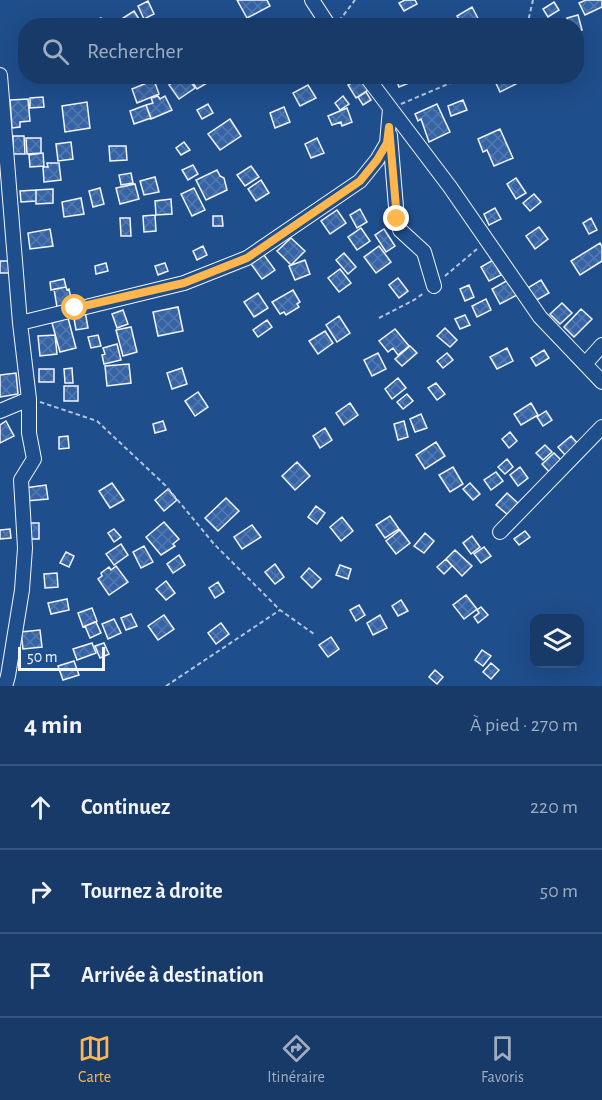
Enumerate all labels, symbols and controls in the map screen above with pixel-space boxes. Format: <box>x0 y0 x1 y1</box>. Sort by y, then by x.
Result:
search box <box>18 18 584 84</box>
icon: search <box>39 35 72 68</box>
text: Rechercher <box>87 40 183 62</box>
route end <box>383 205 409 231</box>
route start <box>61 294 87 320</box>
map controls <box>530 614 584 668</box>
button: layers <box>530 614 584 668</box>
scale bar <box>18 644 105 672</box>
text: 50 m <box>27 649 58 665</box>
text: 4 min <box>24 712 83 738</box>
text: À pied · 270 m <box>470 715 578 735</box>
icon: ahead <box>24 791 57 824</box>
text: Continuez <box>81 796 170 818</box>
text: 220 m <box>530 797 578 817</box>
icon: right <box>24 875 57 908</box>
text: Tournez à droite <box>81 880 223 902</box>
text: 50 m <box>540 881 578 901</box>
icon: arrive <box>24 959 57 992</box>
text: Arrivée à destination <box>81 964 264 986</box>
tab: Carte <box>78 1032 111 1087</box>
tab: Itinéraire <box>267 1032 325 1087</box>
tab: Favoris <box>481 1032 524 1087</box>

